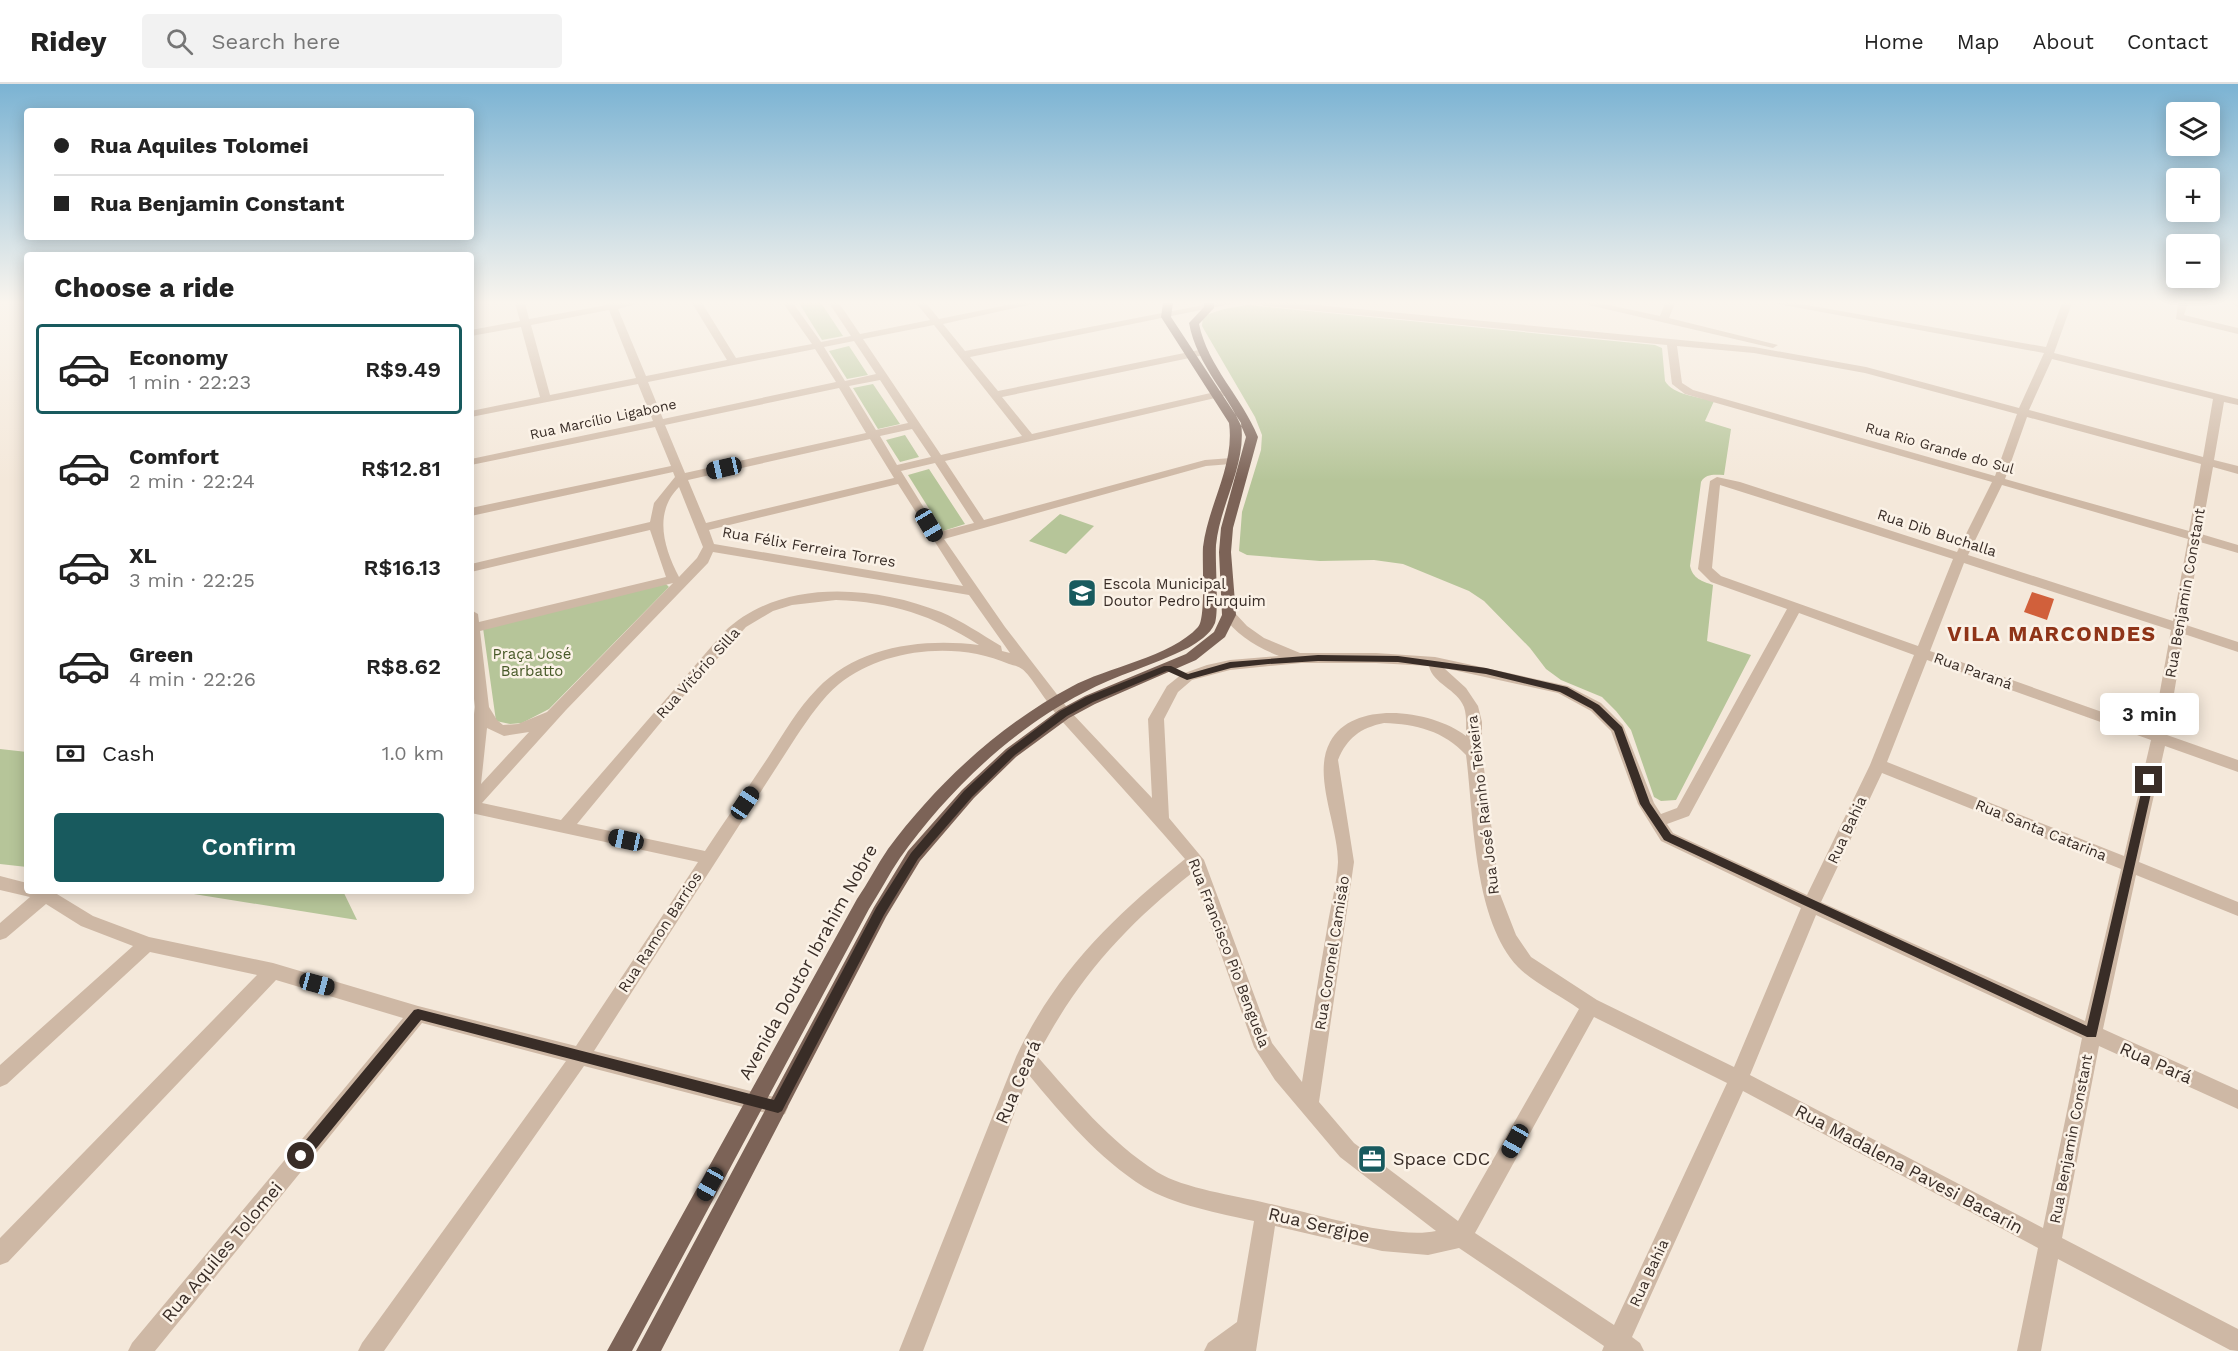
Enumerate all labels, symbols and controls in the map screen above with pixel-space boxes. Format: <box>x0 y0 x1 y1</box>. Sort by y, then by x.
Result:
search box <box>142 14 562 68</box>
text: Ridey <box>30 25 106 58</box>
icon: search <box>163 25 196 58</box>
text: Search here <box>211 29 340 54</box>
text: Home <box>1864 29 1924 54</box>
text: Map <box>1957 29 2000 54</box>
text: About <box>2033 29 2094 54</box>
text: Contact <box>2127 29 2208 54</box>
map controls <box>2166 102 2220 288</box>
button: layers <box>2166 102 2220 156</box>
text: Rua Aquiles Tolomei <box>90 133 309 158</box>
button: + <box>2166 168 2220 222</box>
text: Rua Benjamin Constant <box>90 191 344 216</box>
button: − <box>2166 234 2220 288</box>
text: Choose a ride <box>54 272 234 304</box>
icon: car <box>57 342 111 396</box>
text: Economy <box>129 345 228 370</box>
text: R$9.49 <box>365 357 441 382</box>
text: 1 min · 22:23 <box>129 370 251 394</box>
street label: Rua Marcílio Ligabone <box>528 396 678 442</box>
street label: Rua Rio Grande do Sul <box>1864 419 2017 477</box>
icon: car <box>57 441 111 495</box>
text: Comfort <box>129 444 219 469</box>
car <box>704 455 744 481</box>
text: R$12.81 <box>361 456 441 481</box>
text: 2 min · 22:24 <box>129 469 255 493</box>
car <box>912 505 946 545</box>
street label: Rua Dib Buchalla <box>1875 505 1999 561</box>
street label: Rua Benjamin Constant <box>2161 506 2209 679</box>
street label: Rua Félix Ferreira Torres <box>721 523 897 571</box>
icon: car <box>57 540 111 594</box>
text: XL <box>129 543 157 568</box>
text: R$16.13 <box>364 555 441 580</box>
text: 3 min · 22:25 <box>129 568 255 592</box>
place label: Escola Municipal Doutor Pedro Furquim <box>1103 575 1266 610</box>
school or university icon: Escola Municipal Doutor Pedro Furquim <box>1066 577 1098 609</box>
district label: VILA MARCONDES <box>1947 621 2157 646</box>
street label: Rua Vitório Silla <box>652 623 744 722</box>
icon: car <box>57 639 111 693</box>
text: Green <box>129 642 193 667</box>
park label: Praça José Barbatto <box>493 645 571 680</box>
street label: Rua Paraná <box>1931 648 2015 694</box>
text: R$8.62 <box>366 654 441 679</box>
text: 4 min · 22:26 <box>129 667 256 691</box>
callout: 3 min <box>2100 693 2198 735</box>
text: 3 min <box>2122 702 2177 726</box>
street label: Rua José Rainho Teixeira <box>1463 714 1503 896</box>
icon: cash <box>54 737 87 770</box>
text: Cash <box>102 741 155 766</box>
text: 1.0 km <box>382 741 444 765</box>
route end <box>2135 766 2162 793</box>
car <box>727 783 763 823</box>
street label: Rua Bahia <box>1824 793 1871 867</box>
street label: Rua Santa Catarina <box>1973 795 2110 865</box>
button: Confirm <box>54 813 444 882</box>
car <box>607 827 645 853</box>
street label: Avenida Doutor Ibrahim Nobre <box>734 840 881 1083</box>
street label: Rua Francisco Pio Benguela <box>1185 856 1274 1051</box>
street label: Rua Ramon Barrios <box>614 868 706 996</box>
street label: Rua Coronel Camisão <box>1311 875 1353 1031</box>
car <box>297 971 337 997</box>
street label: Rua Ceará <box>990 1037 1045 1127</box>
street label: Rua Pará <box>2117 1037 2196 1088</box>
street label: Rua Benjamin Constant <box>2046 1052 2096 1225</box>
street label: Rua Madalena Pavesi Bacarin <box>1792 1099 2027 1238</box>
car <box>1498 1121 1532 1161</box>
route start <box>287 1142 314 1169</box>
office icon: Space CDC <box>1356 1143 1388 1175</box>
place label: Space CDC <box>1393 1148 1490 1169</box>
car <box>693 1164 727 1204</box>
street label: Rua Aquiles Tolomei <box>157 1177 286 1326</box>
street label: Rua Sergipe <box>1266 1203 1372 1246</box>
street label: Rua Bahia <box>1626 1236 1673 1310</box>

